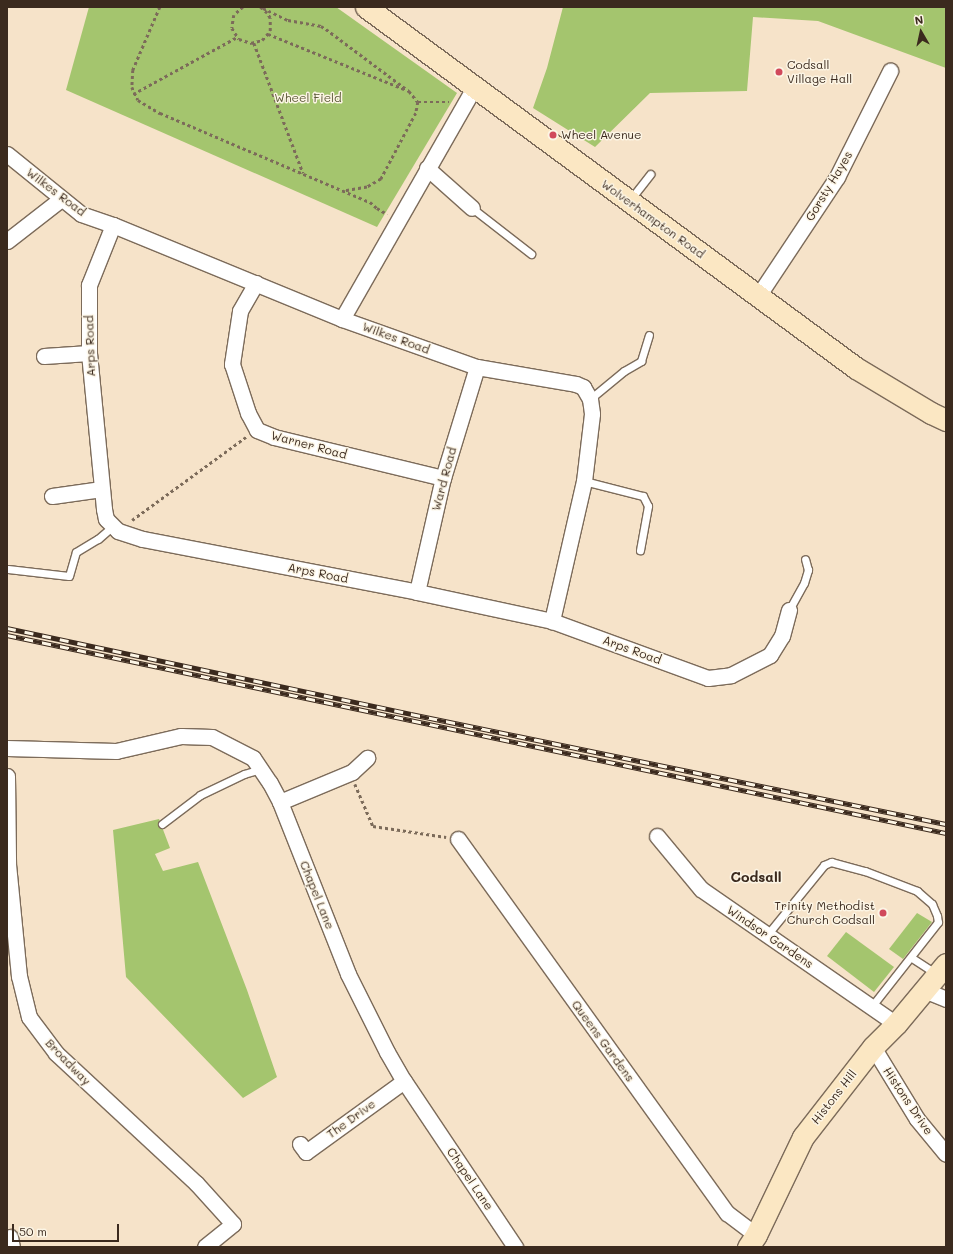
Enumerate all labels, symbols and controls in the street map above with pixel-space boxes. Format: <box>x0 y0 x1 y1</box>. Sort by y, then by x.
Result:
north arrow <box>901 12 941 52</box>
text: N <box>914 12 924 28</box>
place label: Codsall Village Hall <box>787 58 852 86</box>
marker: Codsall Village Hall <box>774 67 784 77</box>
park label: Wheel Field <box>274 91 342 105</box>
place label: Wheel Avenue <box>561 128 642 142</box>
marker: Wheel Avenue <box>548 130 558 140</box>
street label: Gorsty Hayes <box>803 149 855 223</box>
street label: Wilkes Road <box>23 165 89 219</box>
street label: Wolverhampton Road <box>598 177 708 261</box>
street label: Arps Road <box>82 315 98 377</box>
street label: Wilkes Road <box>360 319 432 357</box>
street label: Warner Road <box>270 428 348 462</box>
street label: Ward Road <box>429 446 459 512</box>
street label: Arps Road <box>287 560 349 586</box>
street label: Arps Road <box>601 633 663 667</box>
street label: Chapel Lane <box>297 859 337 931</box>
district label: Codsall <box>731 869 781 885</box>
place label: Trinity Methodist Church Codsall <box>774 899 875 927</box>
street label: Windsor Gardens <box>724 903 816 971</box>
marker: Trinity Methodist Church Codsall <box>878 908 888 918</box>
street label: Queens Gardens <box>569 998 637 1084</box>
street label: Broadway <box>42 1036 94 1088</box>
street label: Histons Drive <box>880 1064 936 1138</box>
street label: Histons Hill <box>808 1067 860 1127</box>
street label: The Drive <box>324 1097 378 1141</box>
street label: Chapel Lane <box>444 1145 496 1213</box>
scale bar <box>14 1216 121 1242</box>
text: 50 m <box>19 1223 47 1239</box>

